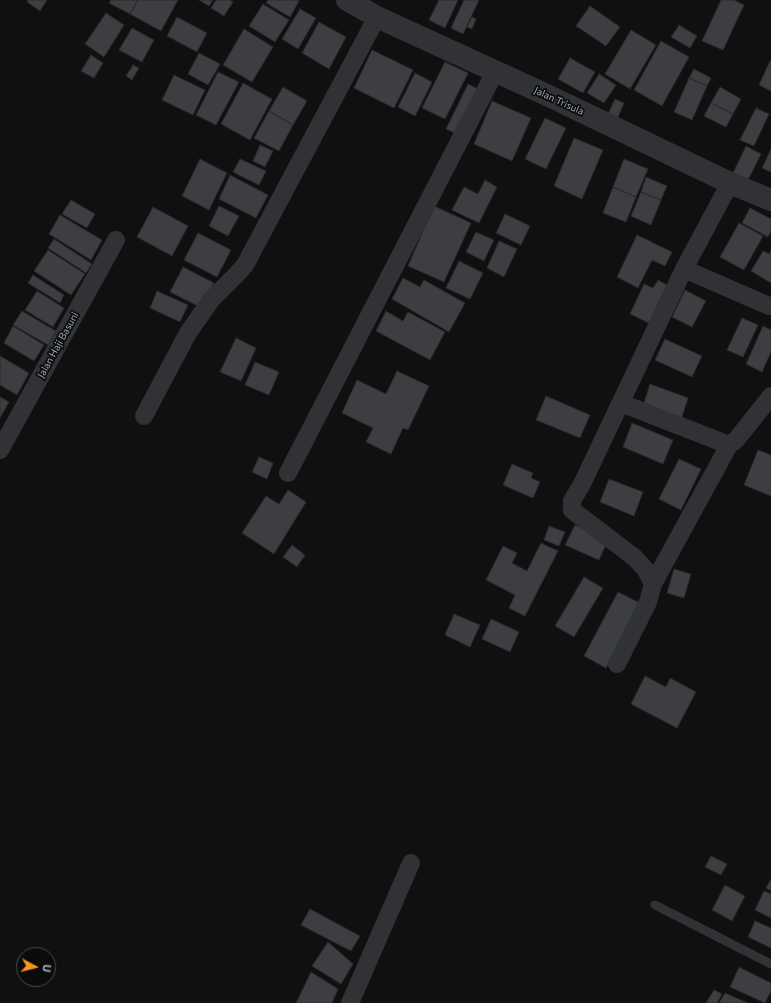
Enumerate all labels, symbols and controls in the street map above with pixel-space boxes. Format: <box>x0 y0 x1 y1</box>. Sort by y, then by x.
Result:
street label: Jalan Trisula <box>532 84 586 118</box>
street label: Jalan Haji Basuni <box>35 310 81 380</box>
north arrow <box>16 947 56 987</box>
text: U <box>40 964 54 973</box>

